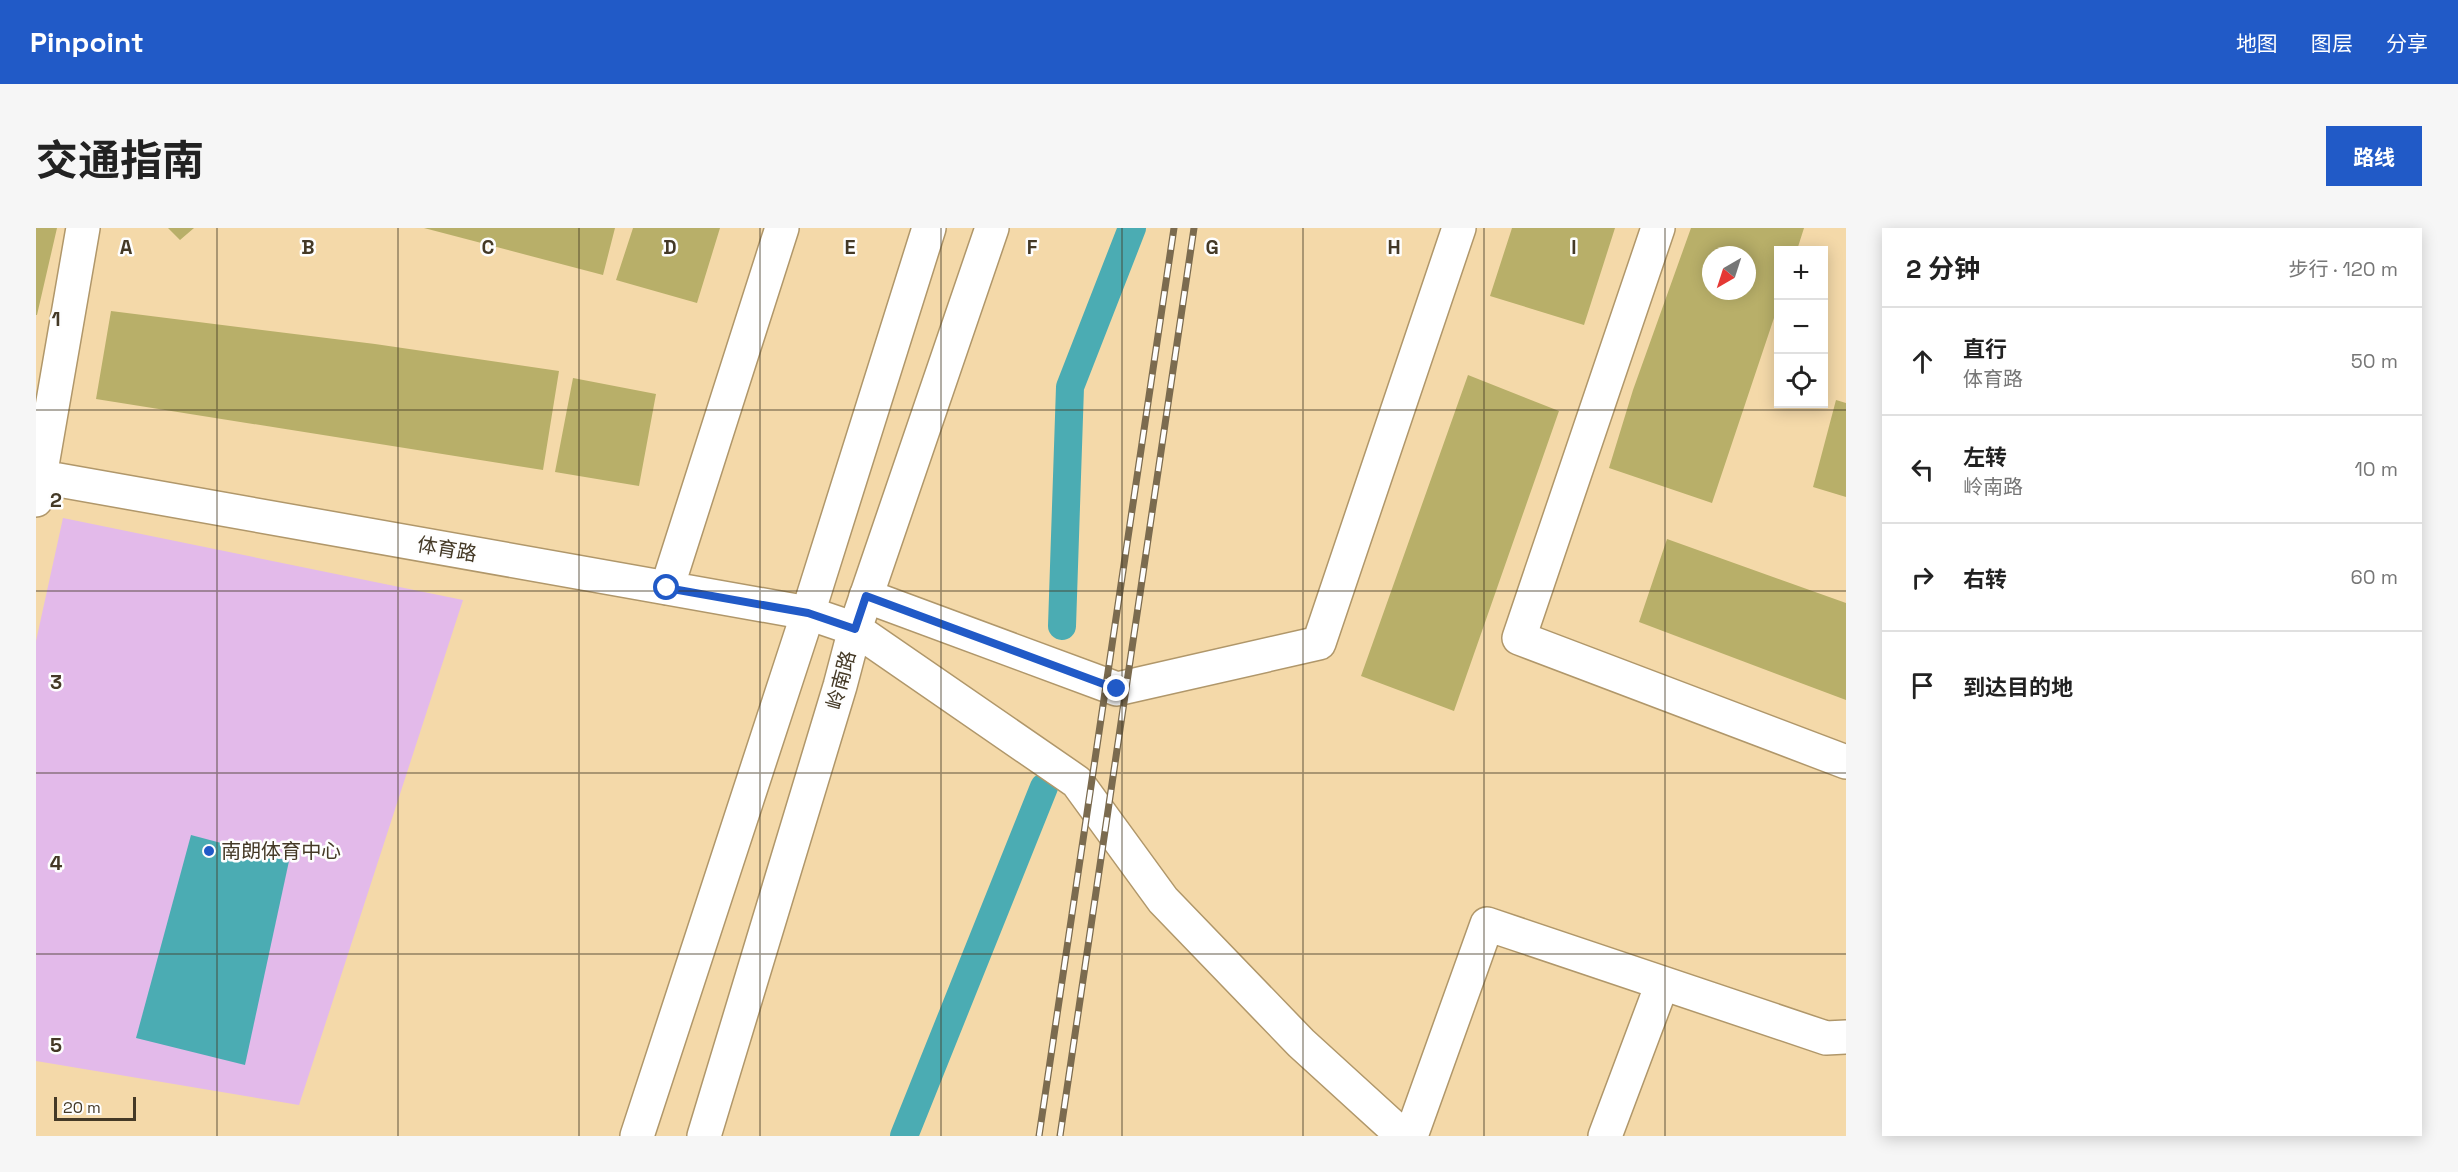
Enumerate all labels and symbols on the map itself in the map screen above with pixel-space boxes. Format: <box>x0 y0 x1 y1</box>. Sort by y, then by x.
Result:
text: A <box>120 234 133 260</box>
text: B <box>301 234 315 260</box>
text: C <box>482 234 495 260</box>
text: D <box>663 234 677 260</box>
text: E <box>844 234 856 260</box>
text: F <box>1027 234 1038 260</box>
text: G <box>1205 234 1219 260</box>
text: H <box>1387 234 1401 260</box>
text: I <box>1571 234 1577 260</box>
north arrow <box>1702 246 1756 300</box>
text: 1 <box>51 306 61 332</box>
text: 2 <box>50 487 62 513</box>
street label: 体育路 <box>415 531 479 567</box>
route start <box>653 574 679 600</box>
street label: 岭南路 <box>821 648 861 712</box>
text: 3 <box>50 669 62 695</box>
route end <box>1103 675 1129 701</box>
place label: 南朗体育中心 <box>221 838 341 864</box>
marker: 南朗体育中心 <box>202 844 216 858</box>
text: 4 <box>50 850 63 876</box>
text: 5 <box>50 1032 62 1058</box>
scale bar <box>54 1094 136 1122</box>

